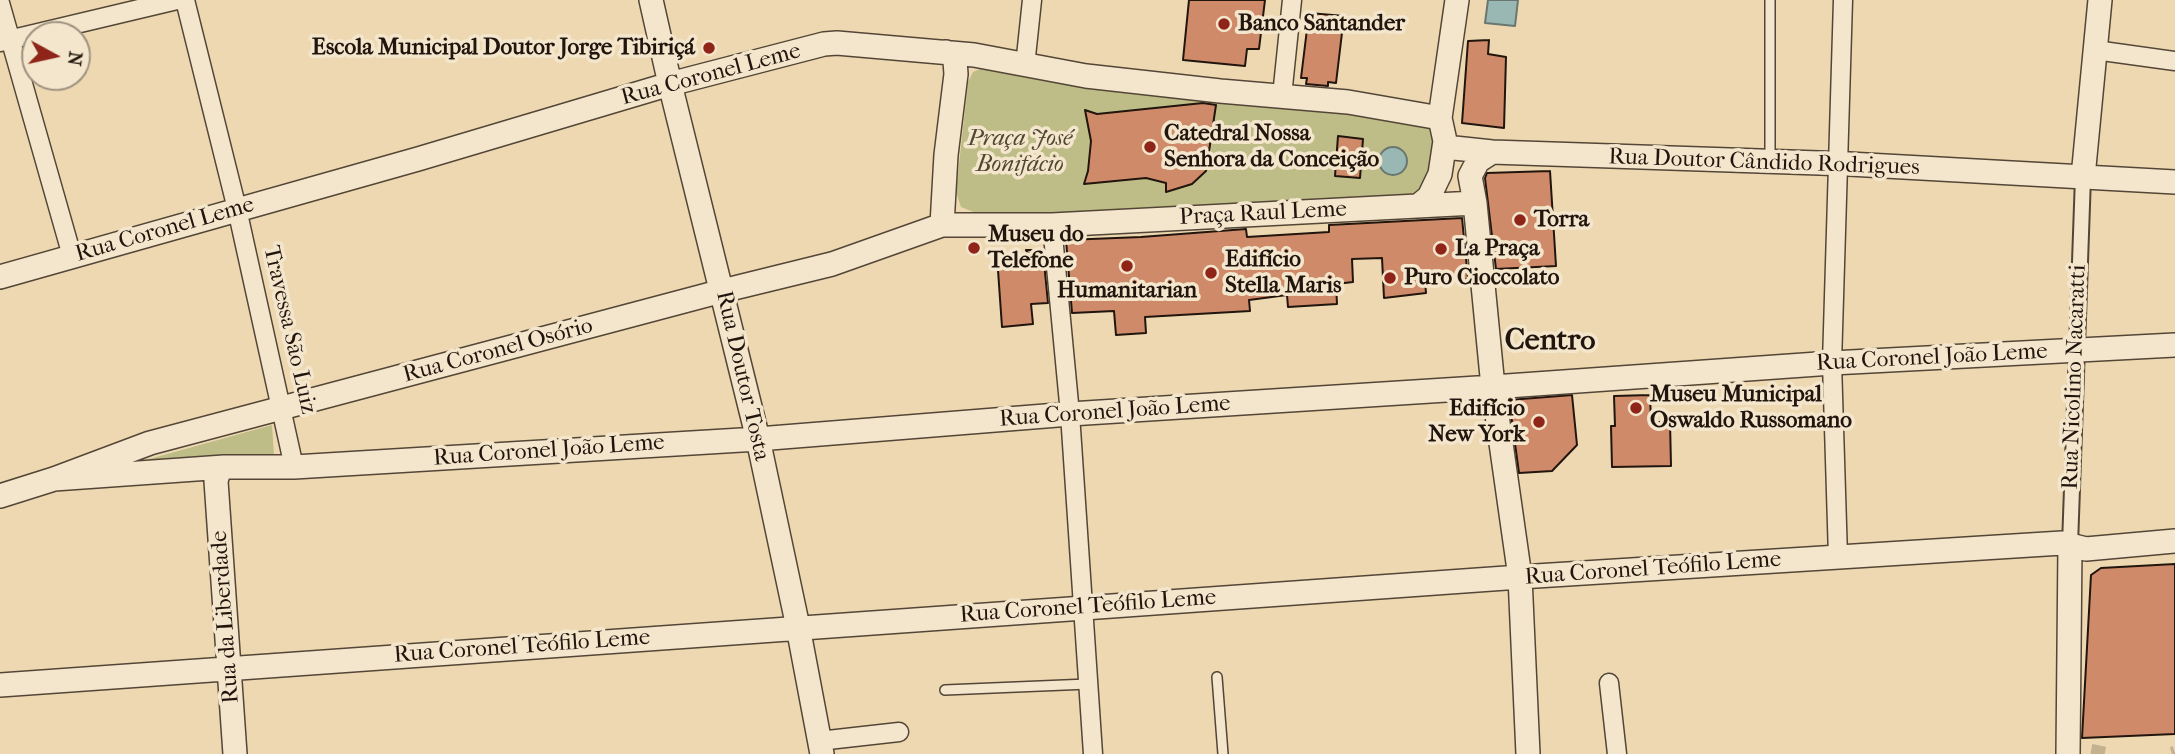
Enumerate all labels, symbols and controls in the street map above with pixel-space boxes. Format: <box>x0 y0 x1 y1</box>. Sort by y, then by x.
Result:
place label: Banco Santander <box>1238 10 1405 38</box>
marker: Banco Santander <box>1216 16 1232 32</box>
north arrow <box>21 21 91 91</box>
place label: Escola Municipal Doutor Jorge Tibiriçá <box>312 34 695 62</box>
street label: Rua Coronel Leme <box>618 38 804 112</box>
marker: Escola Municipal Doutor Jorge Tibiriçá <box>701 40 717 56</box>
text: N <box>63 50 87 67</box>
place label: Catedral Nossa Senhora da Conceição <box>1164 120 1379 174</box>
park label: Praça José Bonifácio <box>968 125 1072 179</box>
marker: Catedral Nossa Senhora da Conceição <box>1142 139 1158 155</box>
street label: Rua Doutor Cândido Rodrigues <box>1608 144 1920 182</box>
street label: Rua Coronel Leme <box>72 191 258 269</box>
street label: Praça Raul Leme <box>1179 196 1347 232</box>
place label: Torra <box>1534 206 1589 234</box>
marker: Torra <box>1512 212 1528 228</box>
place label: Museu do Telefone <box>988 221 1084 275</box>
place label: La Praça <box>1455 235 1540 263</box>
marker: Museu do Telefone <box>966 240 982 256</box>
marker: La Praça <box>1433 241 1449 257</box>
street label: Travessa São Luiz <box>256 243 322 417</box>
place label: Edifício Stella Maris <box>1225 246 1341 300</box>
marker: Humanitarian <box>1119 258 1135 274</box>
place label: Puro Cioccolato <box>1404 264 1559 292</box>
street label: Rua Nicolino Nacaratti <box>2057 264 2093 490</box>
marker: Edifício Stella Maris <box>1203 265 1219 281</box>
marker: Puro Cioccolato <box>1382 270 1398 286</box>
place label: Humanitarian <box>1057 277 1197 305</box>
street label: Rua Doutor Tosta <box>709 288 775 464</box>
street label: Rua Coronel Osório <box>400 312 596 390</box>
district label: Centro <box>1505 324 1595 360</box>
street label: Rua Coronel João Leme <box>1816 338 2048 378</box>
place label: Museu Municipal Oswaldo Russomano <box>1650 381 1852 435</box>
street label: Rua Coronel João Leme <box>998 390 1232 434</box>
place label: Edifício New York <box>1428 395 1525 449</box>
marker: Museu Municipal Oswaldo Russomano <box>1628 400 1644 416</box>
marker: Edifício New York <box>1531 414 1547 430</box>
street label: Rua Coronel João Leme <box>432 429 666 473</box>
street label: Rua da Liberdade <box>206 530 246 704</box>
street label: Rua Coronel Teófilo Leme <box>1524 546 1782 592</box>
street label: Rua Coronel Teófilo Leme <box>959 584 1217 630</box>
street label: Rua Coronel Teófilo Leme <box>393 624 651 670</box>

